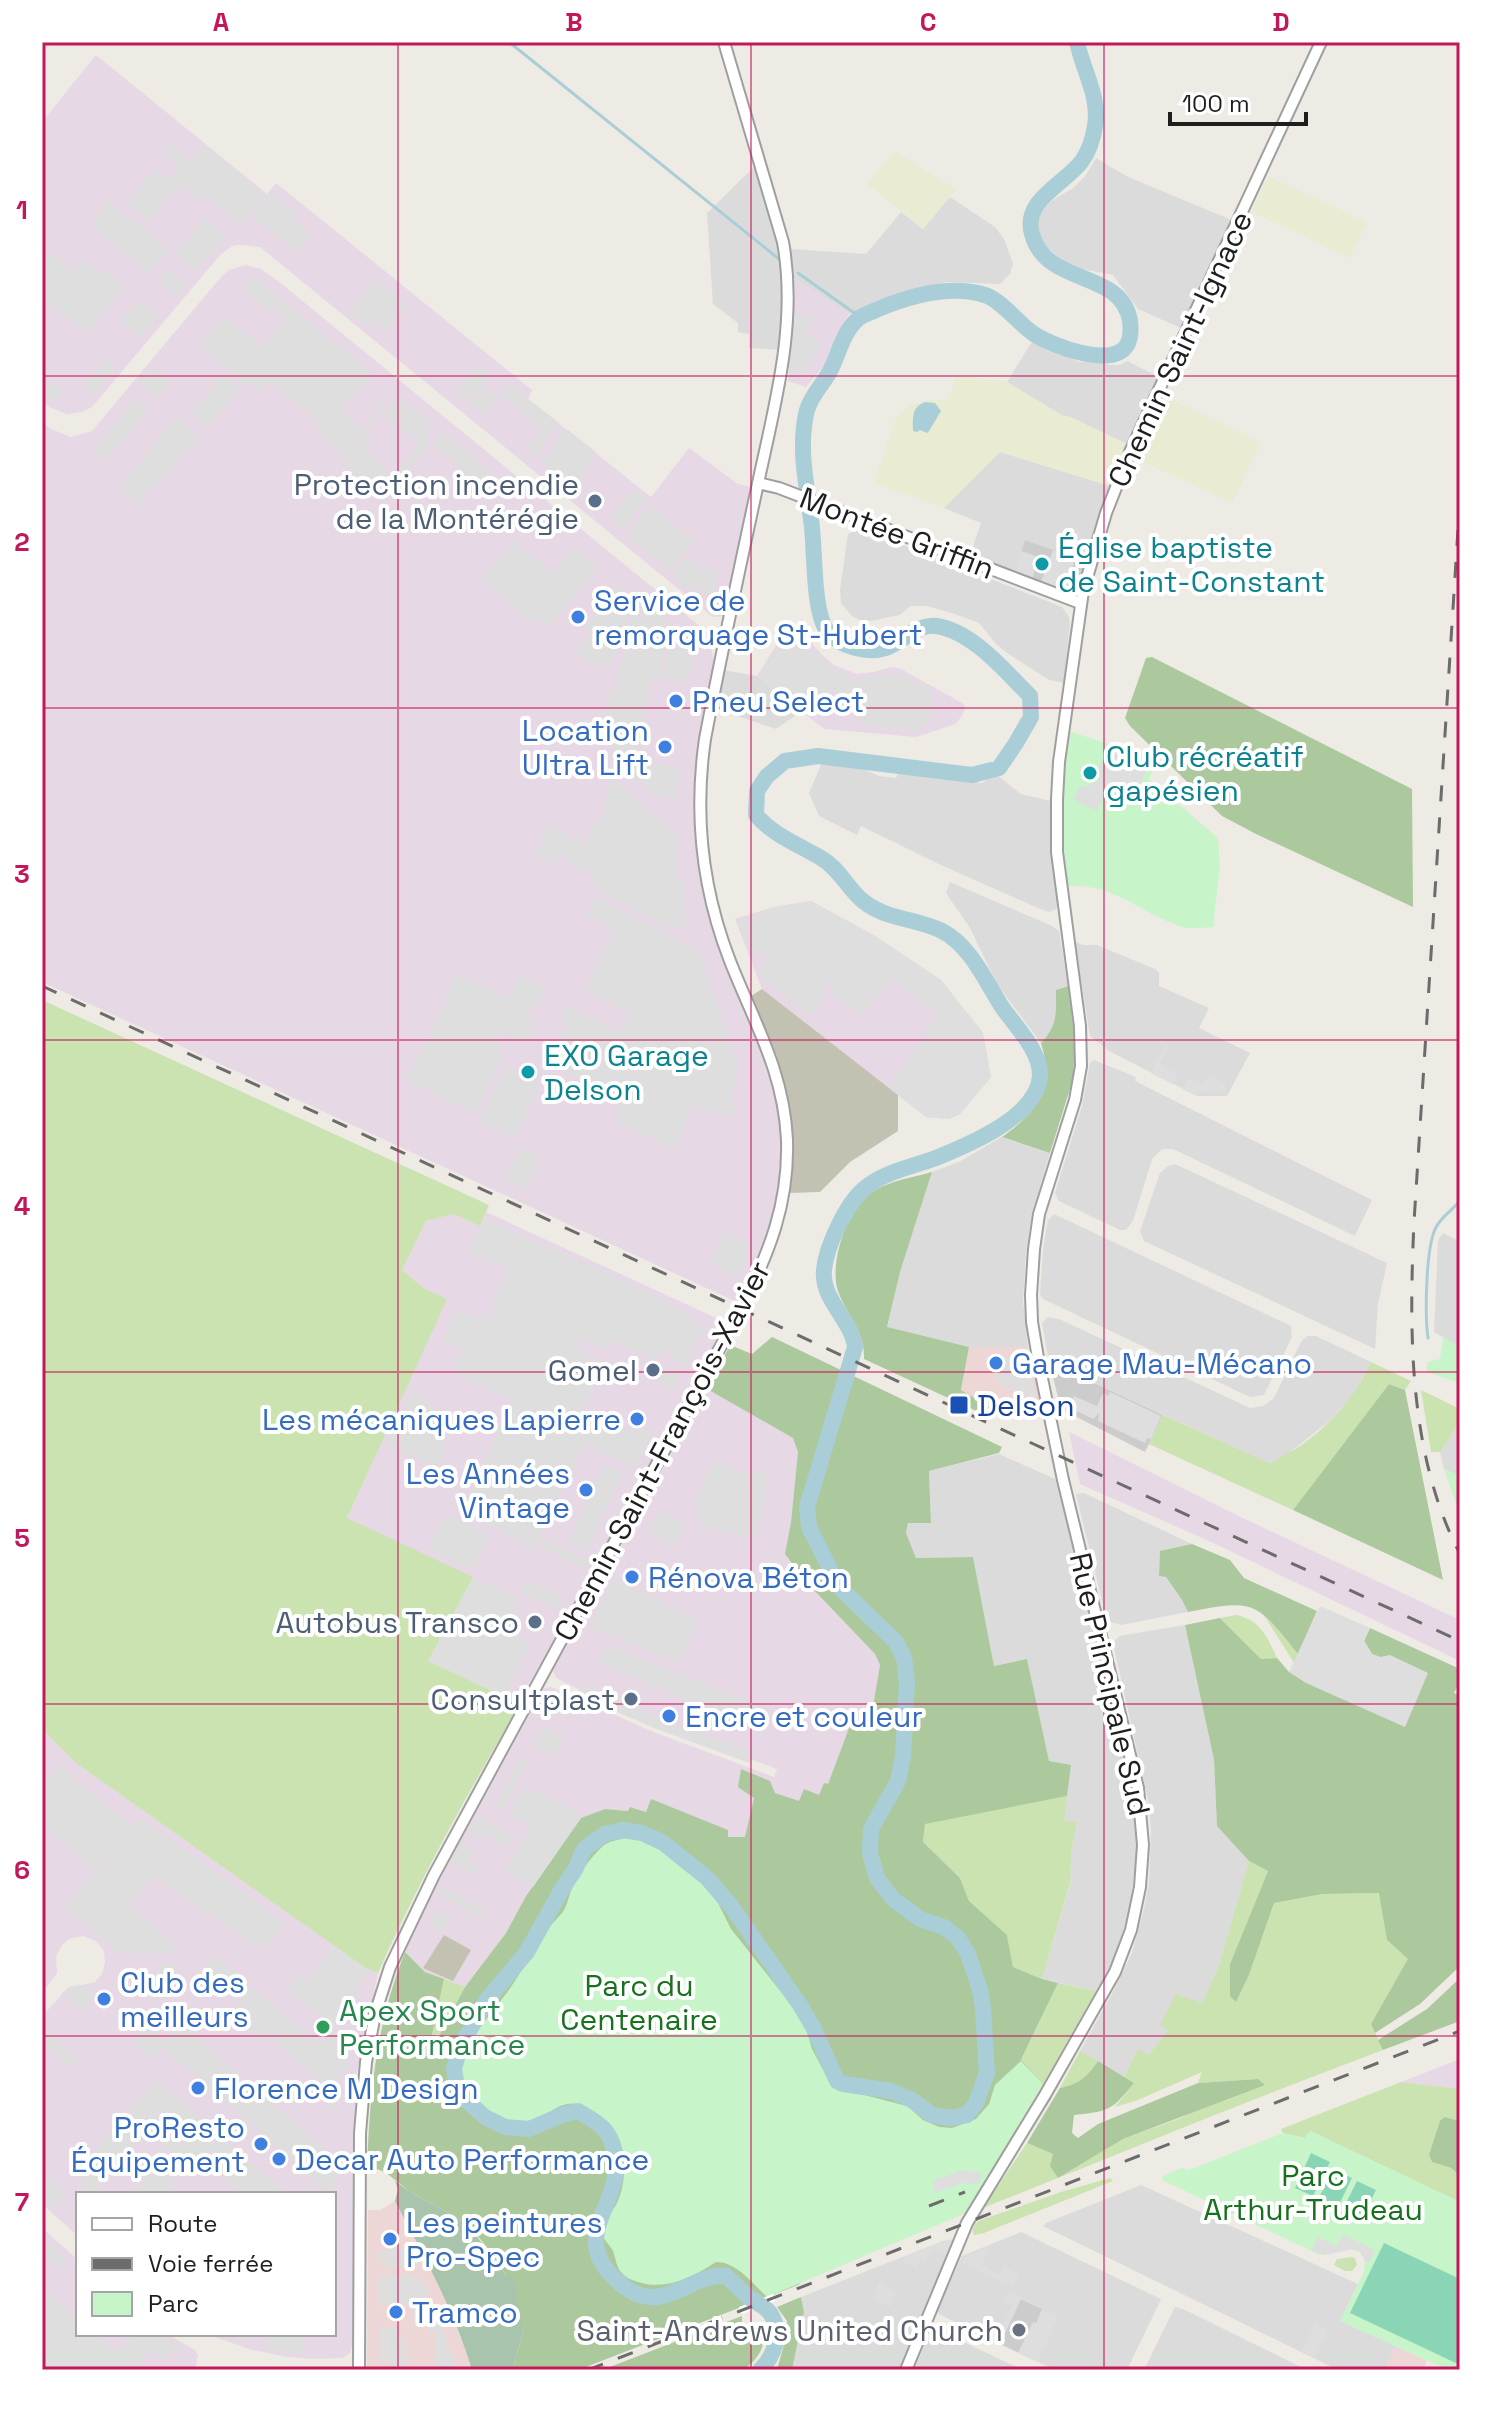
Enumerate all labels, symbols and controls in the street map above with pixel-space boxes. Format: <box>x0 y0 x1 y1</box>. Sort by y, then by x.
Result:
text: A <box>213 5 230 39</box>
text: B <box>565 5 583 39</box>
text: C <box>920 5 936 39</box>
text: D <box>1272 5 1290 39</box>
scale bar <box>1170 76 1306 126</box>
text: 100 m <box>1182 88 1250 119</box>
text: 1 <box>16 193 28 227</box>
street label: Chemin Saint-Ignace <box>1099 205 1261 493</box>
place label: Protection incendie de la Montérégie <box>294 465 579 538</box>
street label: Montée Griffin <box>794 478 1000 588</box>
marker: Protection incendie de la Montérégie <box>586 492 604 510</box>
text: 2 <box>14 525 30 559</box>
place label: Église baptiste de Saint-Constant <box>1058 528 1325 601</box>
marker: Église baptiste de Saint-Constant <box>1033 555 1051 573</box>
place label: Service de remorquage St-Hubert <box>594 581 922 654</box>
marker: Service de remorquage St-Hubert <box>569 608 587 626</box>
place label: Pneu Select <box>692 682 865 721</box>
marker: Pneu Select <box>667 692 685 710</box>
place label: Location Ultra Lift <box>522 711 649 784</box>
place label: Club récréatif gapésien <box>1106 737 1304 810</box>
marker: Location Ultra Lift <box>656 738 674 756</box>
marker: Club récréatif gapésien <box>1081 764 1099 782</box>
text: 3 <box>14 857 30 891</box>
place label: EXO Garage Delson <box>544 1036 709 1109</box>
marker: EXO Garage Delson <box>519 1063 537 1081</box>
text: 4 <box>14 1189 30 1223</box>
street label: Chemin Saint-François-Xavier <box>545 1254 779 1648</box>
place label: Garage Mau-Mécano <box>1012 1344 1312 1383</box>
place label: Gomel <box>548 1351 637 1390</box>
marker: Garage Mau-Mécano <box>987 1354 1005 1372</box>
marker: Gomel <box>644 1361 662 1379</box>
place label: Delson <box>977 1386 1075 1425</box>
marker: Delson <box>948 1394 970 1416</box>
place label: Les mécaniques Lapierre <box>262 1400 621 1439</box>
marker: Les mécaniques Lapierre <box>628 1410 646 1428</box>
place label: Les Années Vintage <box>406 1454 570 1527</box>
marker: Les Années Vintage <box>577 1481 595 1499</box>
text: 5 <box>14 1521 30 1555</box>
street label: Rue Principale Sud <box>1061 1549 1159 1819</box>
place label: Rénova Béton <box>648 1558 849 1597</box>
marker: Rénova Béton <box>623 1568 641 1586</box>
place label: Autobus Transco <box>275 1603 519 1642</box>
marker: Autobus Transco <box>526 1613 544 1631</box>
place label: Consultplast <box>430 1680 615 1719</box>
marker: Consultplast <box>622 1690 640 1708</box>
place label: Encre et couleur <box>685 1697 923 1736</box>
marker: Encre et couleur <box>660 1707 678 1725</box>
text: 6 <box>14 1853 30 1887</box>
place label: Club des meilleurs <box>120 1963 249 2036</box>
park label: Parc du Centenaire <box>560 1966 718 2039</box>
marker: Club des meilleurs <box>95 1990 113 2008</box>
place label: Apex Sport Performance <box>339 1991 525 2064</box>
marker: Apex Sport Performance <box>314 2018 332 2036</box>
place label: Florence M Design <box>214 2069 479 2108</box>
marker: Florence M Design <box>189 2079 207 2097</box>
place label: ProResto Équipement <box>71 2108 245 2181</box>
marker: ProResto Équipement <box>252 2135 270 2153</box>
place label: Decar Auto Performance <box>295 2140 649 2179</box>
marker: Decar Auto Performance <box>270 2150 288 2168</box>
park label: Parc Arthur-Trudeau <box>1203 2156 1423 2229</box>
text: 7 <box>15 2185 29 2219</box>
legend <box>76 2192 336 2336</box>
place label: Les peintures Pro-Spec <box>406 2203 602 2276</box>
text: Route <box>148 2208 217 2239</box>
marker: Les peintures Pro-Spec <box>381 2230 399 2248</box>
text: Voie ferrée <box>148 2248 273 2279</box>
text: Parc <box>148 2288 199 2319</box>
place label: Tramco <box>412 2293 518 2332</box>
marker: Tramco <box>387 2303 405 2321</box>
place label: Saint-Andrews United Church <box>577 2311 1003 2350</box>
marker: Saint-Andrews United Church <box>1010 2321 1028 2339</box>

